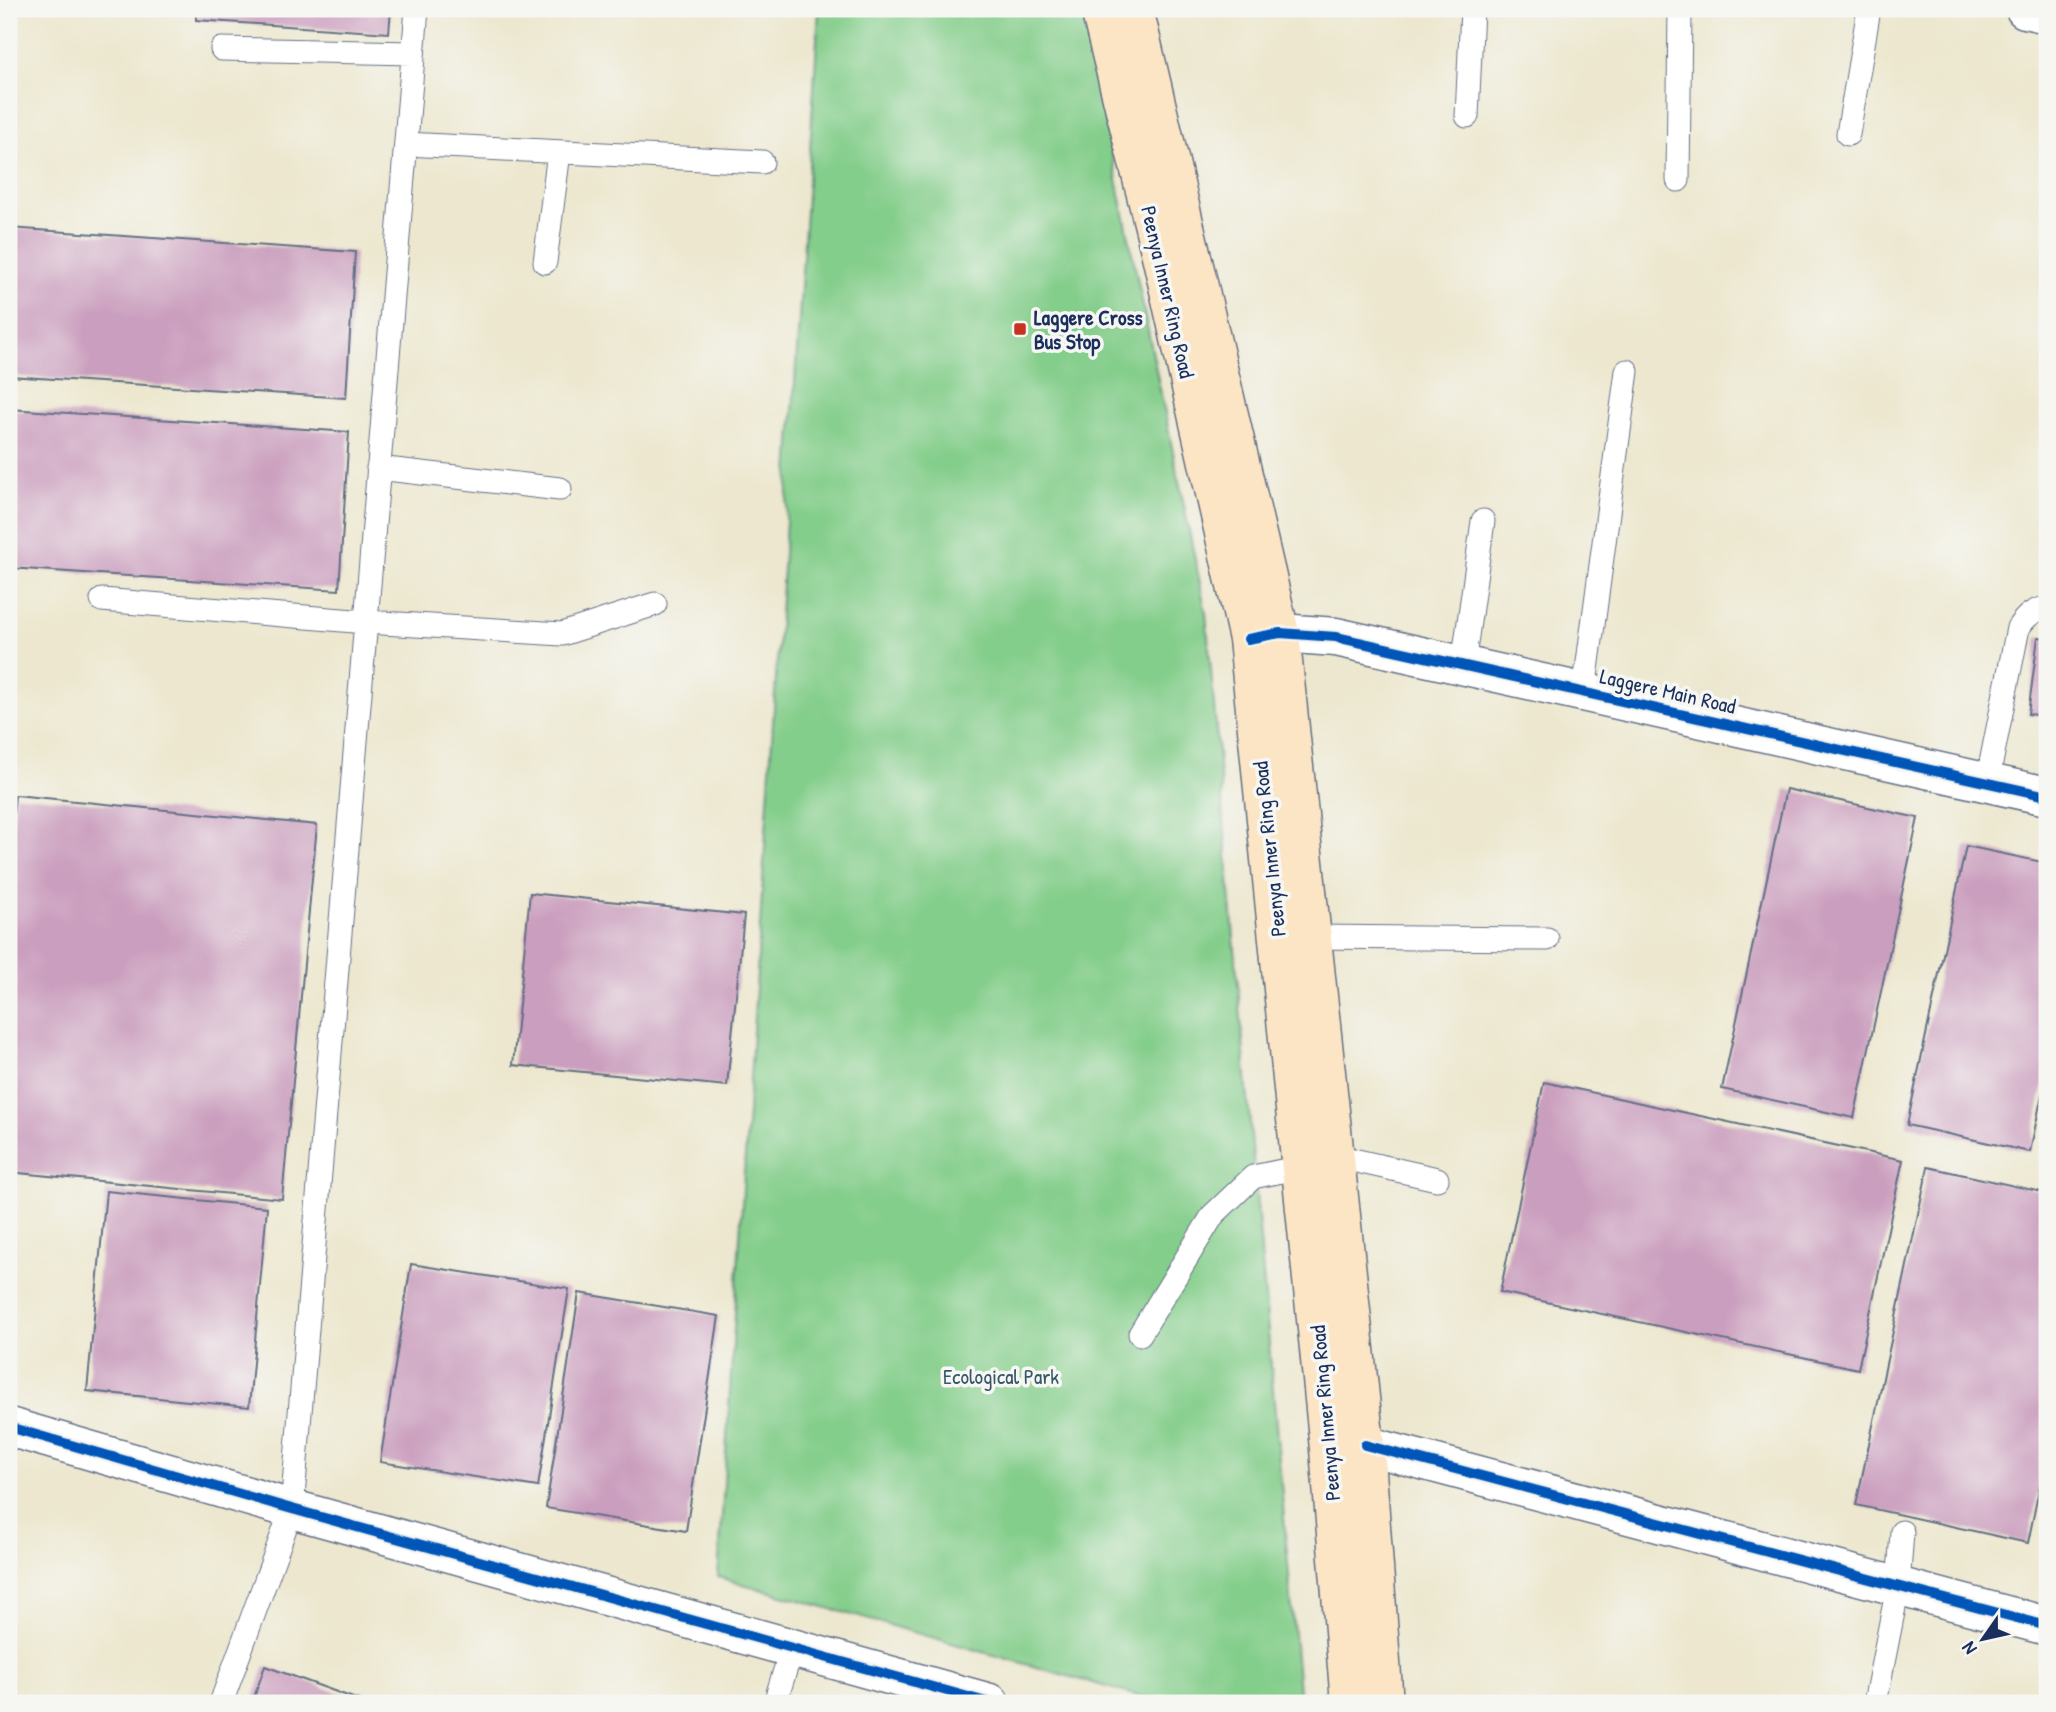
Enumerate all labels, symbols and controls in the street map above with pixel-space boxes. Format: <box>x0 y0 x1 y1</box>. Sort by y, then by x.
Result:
street label: Peenya Inner Ring Road <box>1134 203 1202 381</box>
place label: Laggere Cross Bus Stop <box>1034 303 1143 357</box>
marker: Laggere Cross Bus Stop <box>1012 321 1028 337</box>
street label: Laggere Main Road <box>1597 661 1739 721</box>
street label: Peenya Inner Ring Road <box>1245 760 1293 938</box>
street label: Peenya Inner Ring Road <box>1303 1324 1347 1502</box>
park label: Ecological Park <box>943 1362 1059 1391</box>
north arrow <box>1948 1604 2018 1674</box>
text: N <box>1955 1637 1983 1660</box>

